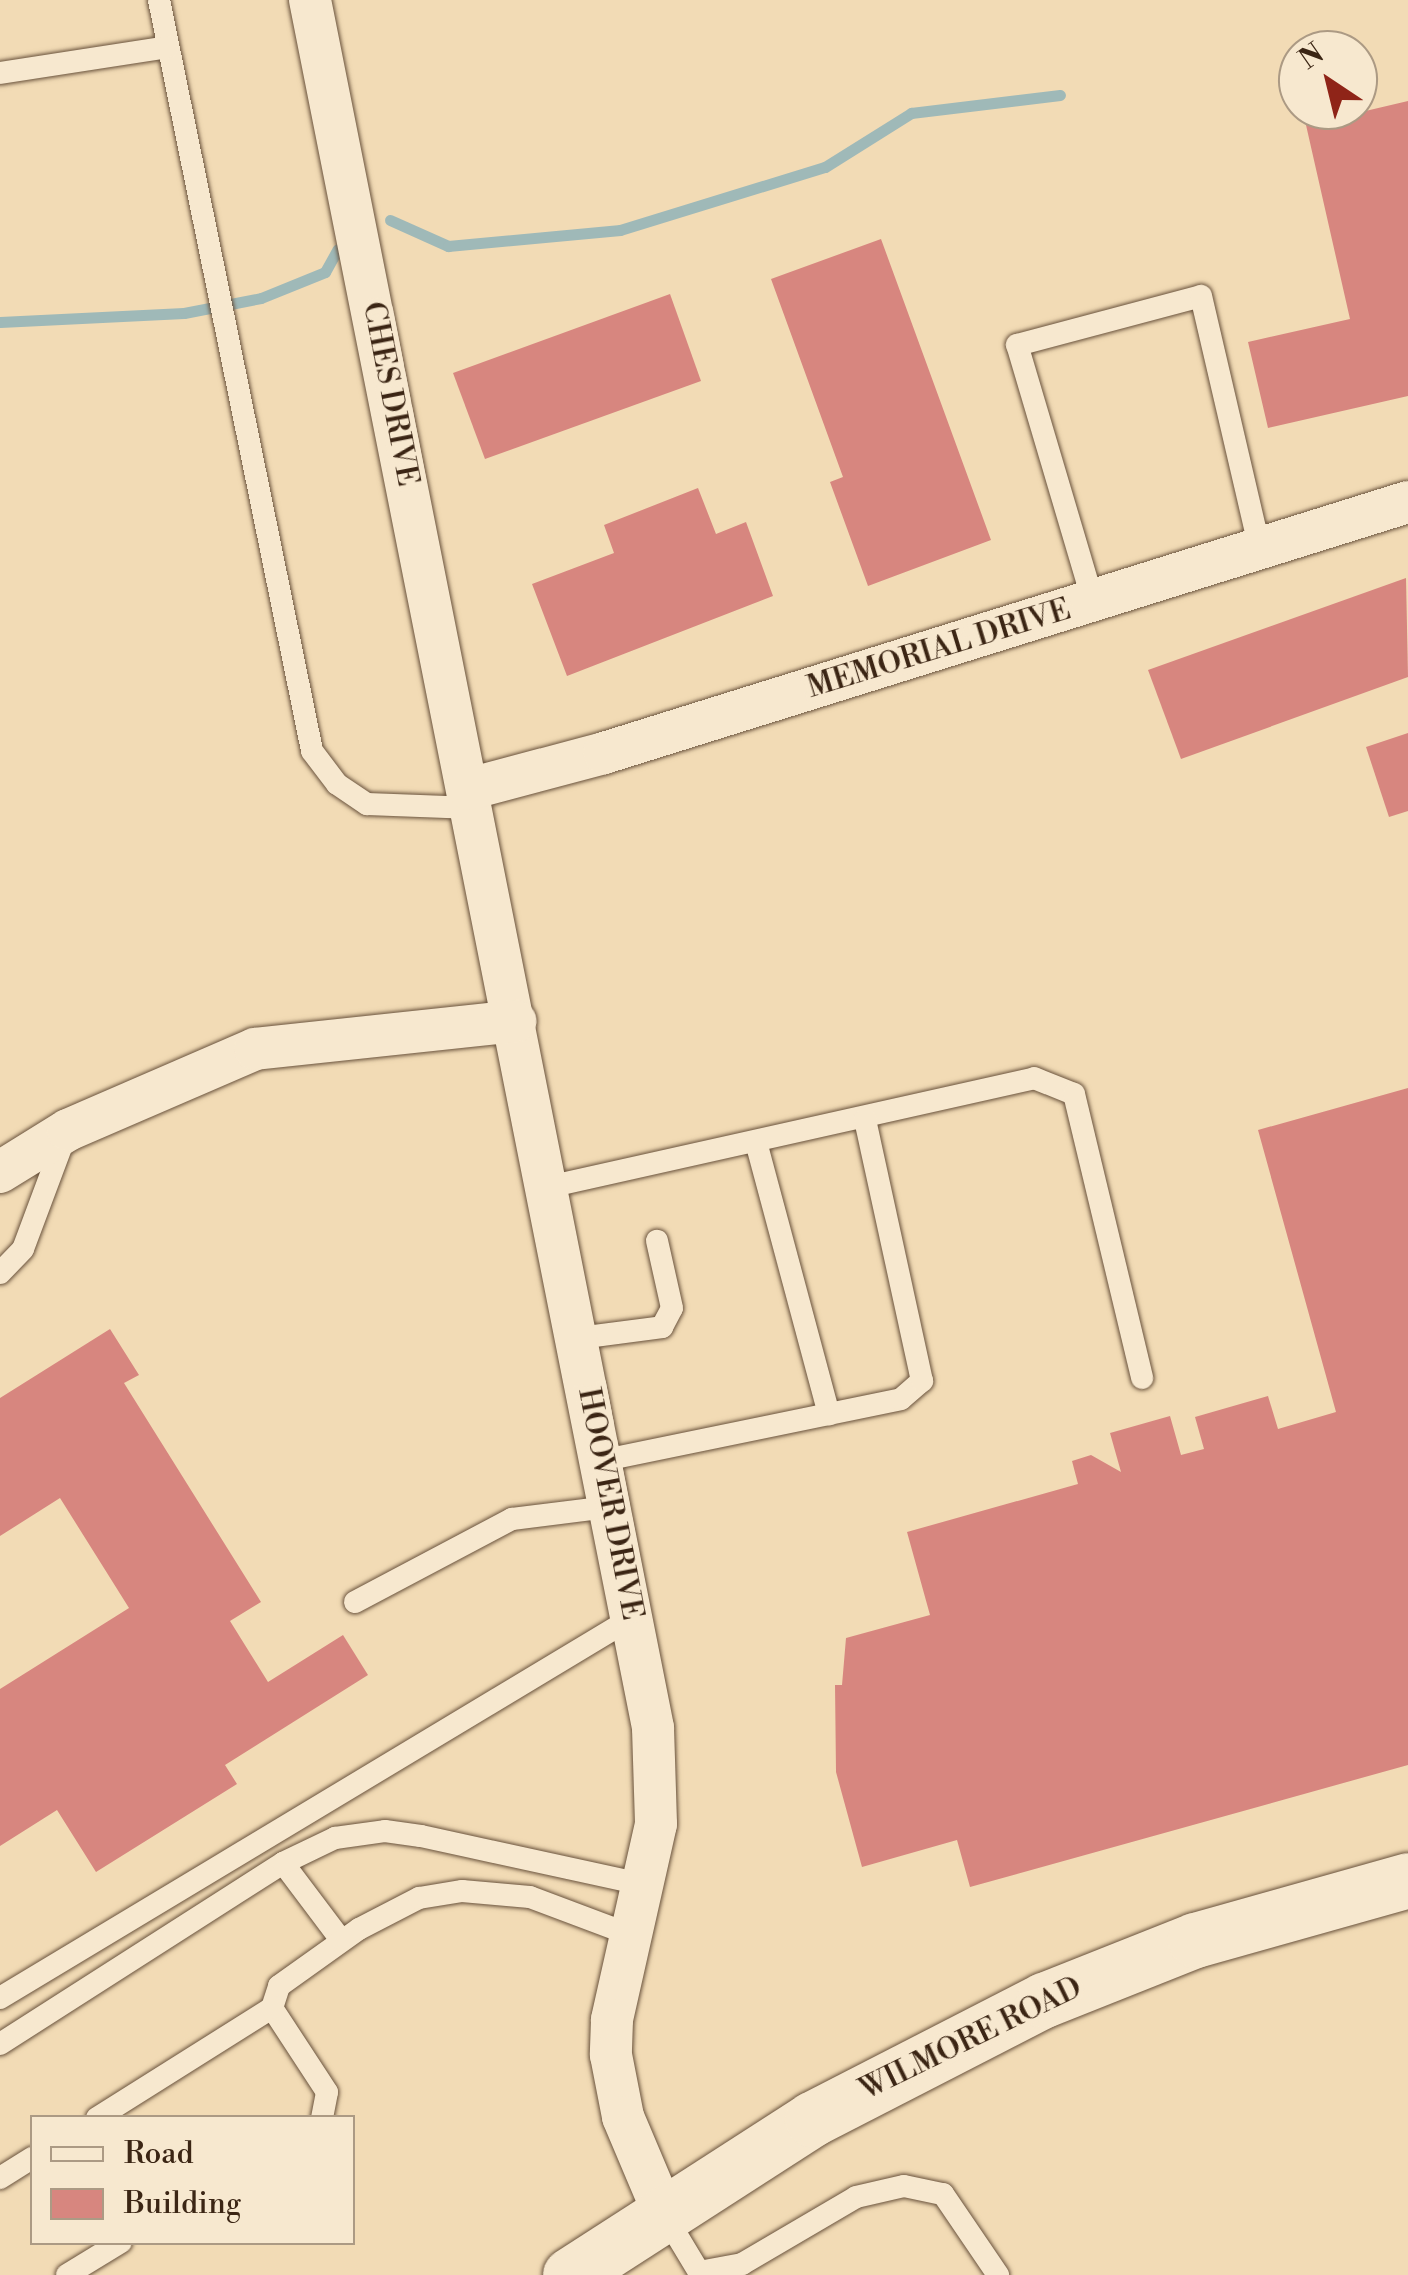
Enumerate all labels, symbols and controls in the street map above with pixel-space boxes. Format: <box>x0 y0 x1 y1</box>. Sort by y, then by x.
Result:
north arrow <box>1278 30 1378 130</box>
text: N <box>1293 36 1331 77</box>
street label: CHES DRIVE <box>354 299 426 489</box>
street label: MEMORIAL DRIVE <box>803 592 1075 706</box>
street label: HOOVER DRIVE <box>570 1385 650 1623</box>
street label: WILMORE ROAD <box>854 1970 1088 2108</box>
legend <box>30 2115 355 2245</box>
text: Road <box>124 2135 194 2173</box>
text: Building <box>124 2185 241 2223</box>

